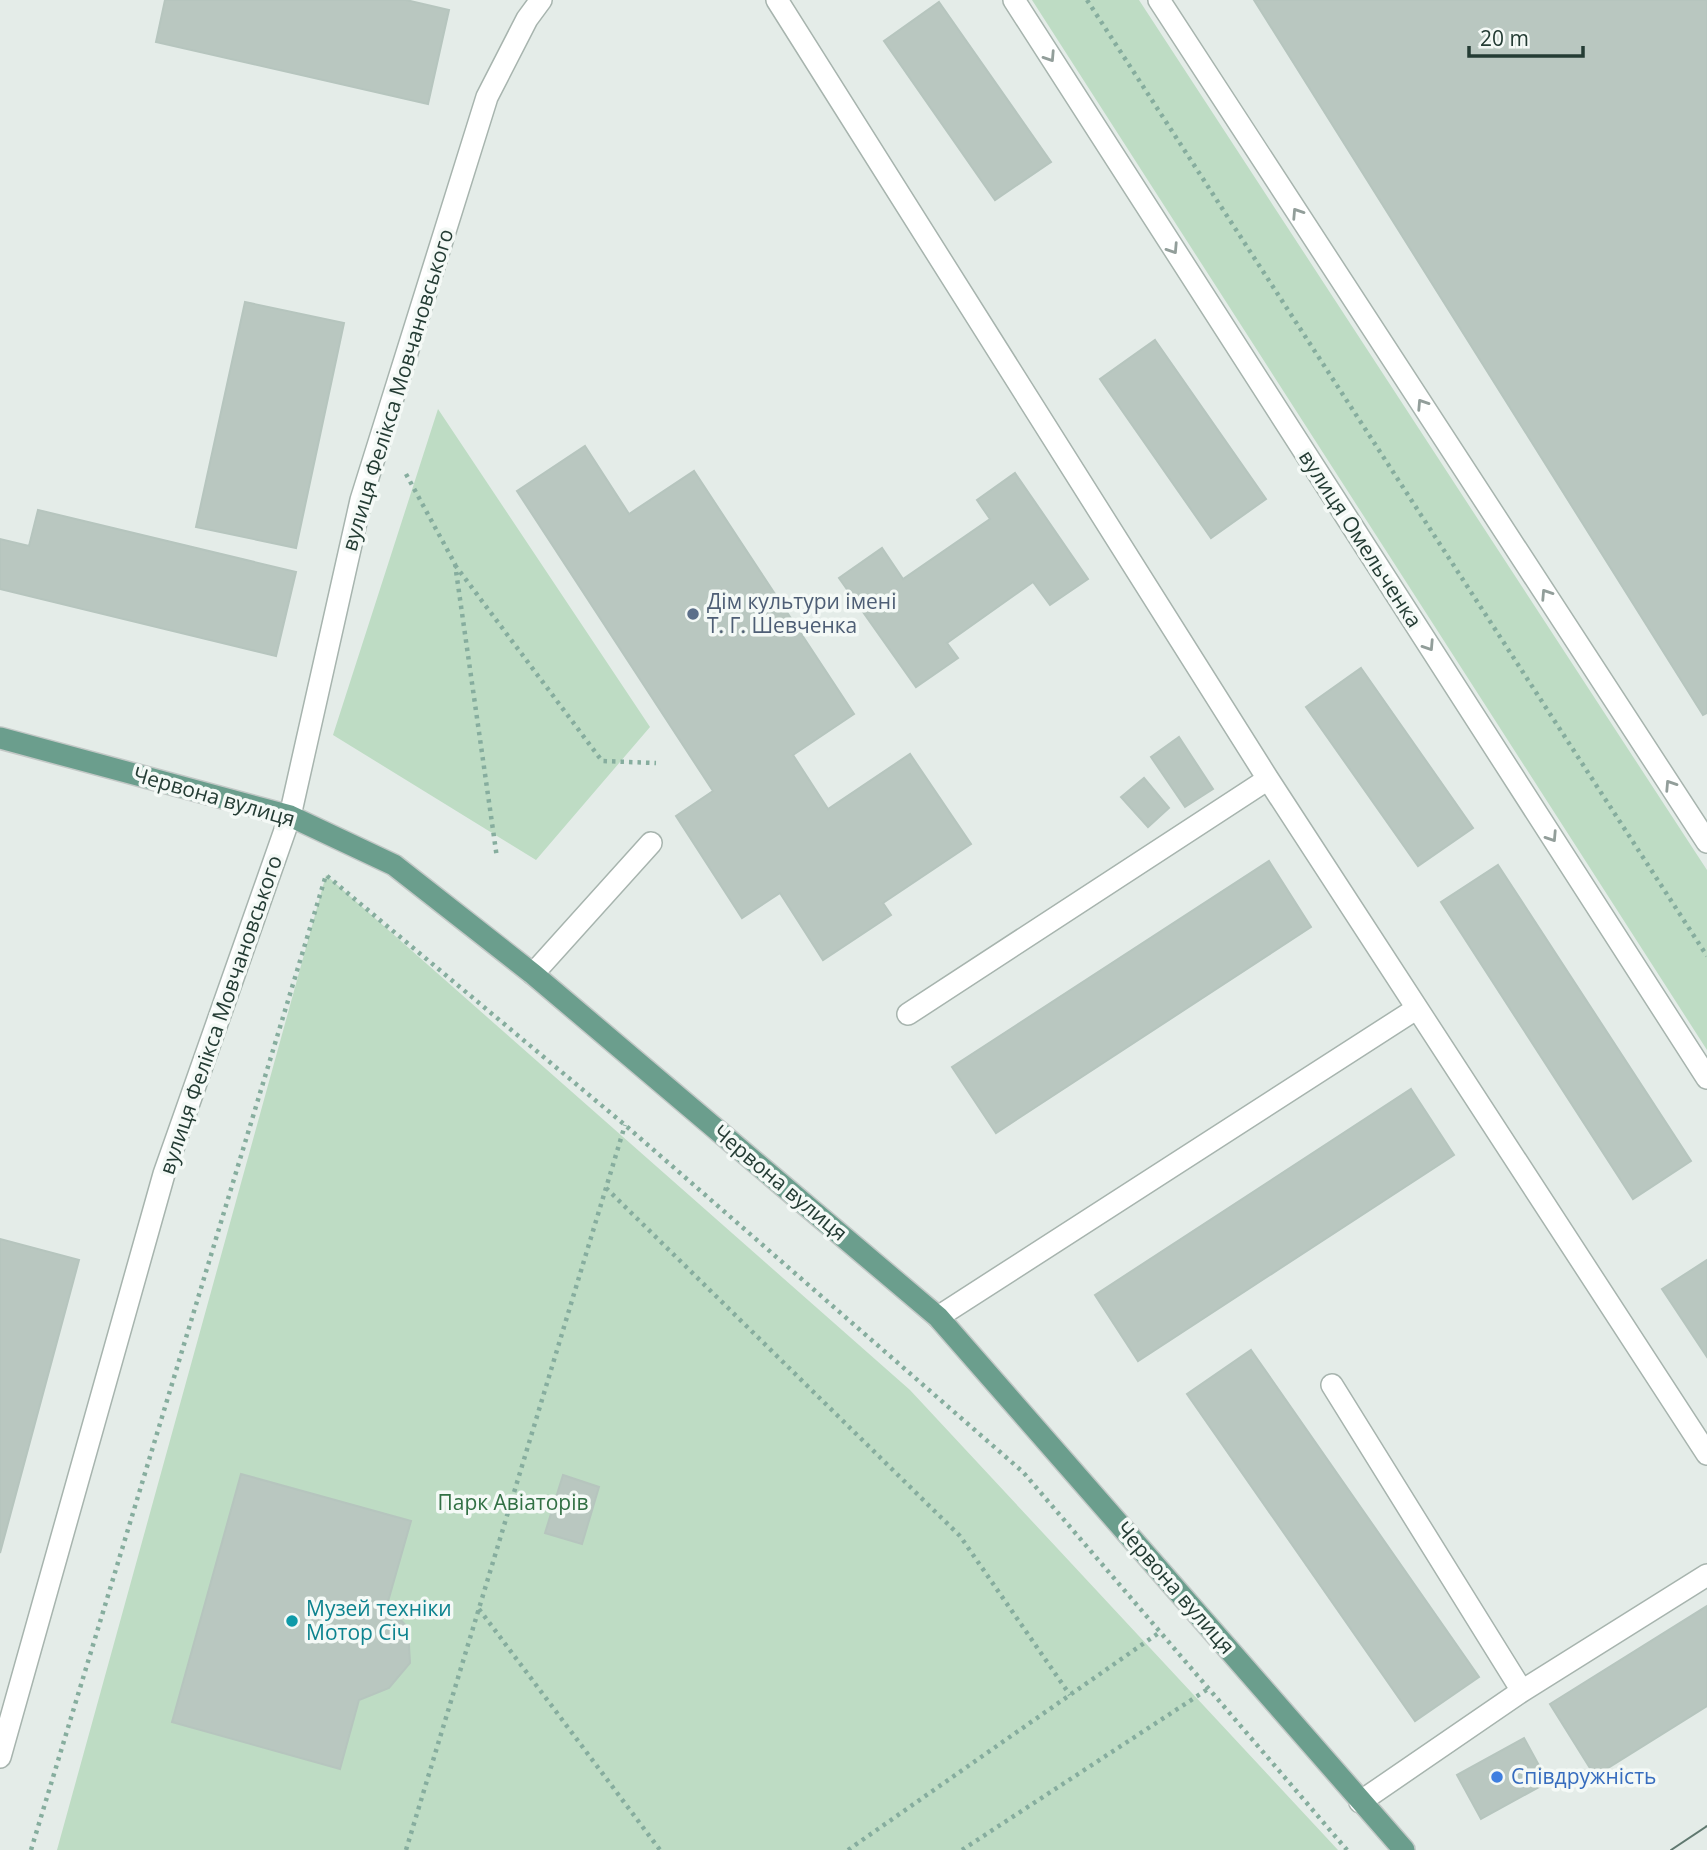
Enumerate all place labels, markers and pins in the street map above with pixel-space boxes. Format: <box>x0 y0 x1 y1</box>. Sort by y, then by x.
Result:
place label: Дім культури імені Т. Г. Шевченка <box>707 587 896 639</box>
marker: Дім культури імені Т. Г. Шевченка <box>685 606 701 622</box>
place label: Музей техніки Мотор Січ <box>306 1594 452 1646</box>
marker: Музей техніки Мотор Січ <box>284 1613 300 1629</box>
place label: Співдружність <box>1511 1762 1656 1790</box>
marker: Співдружність <box>1489 1769 1505 1785</box>

